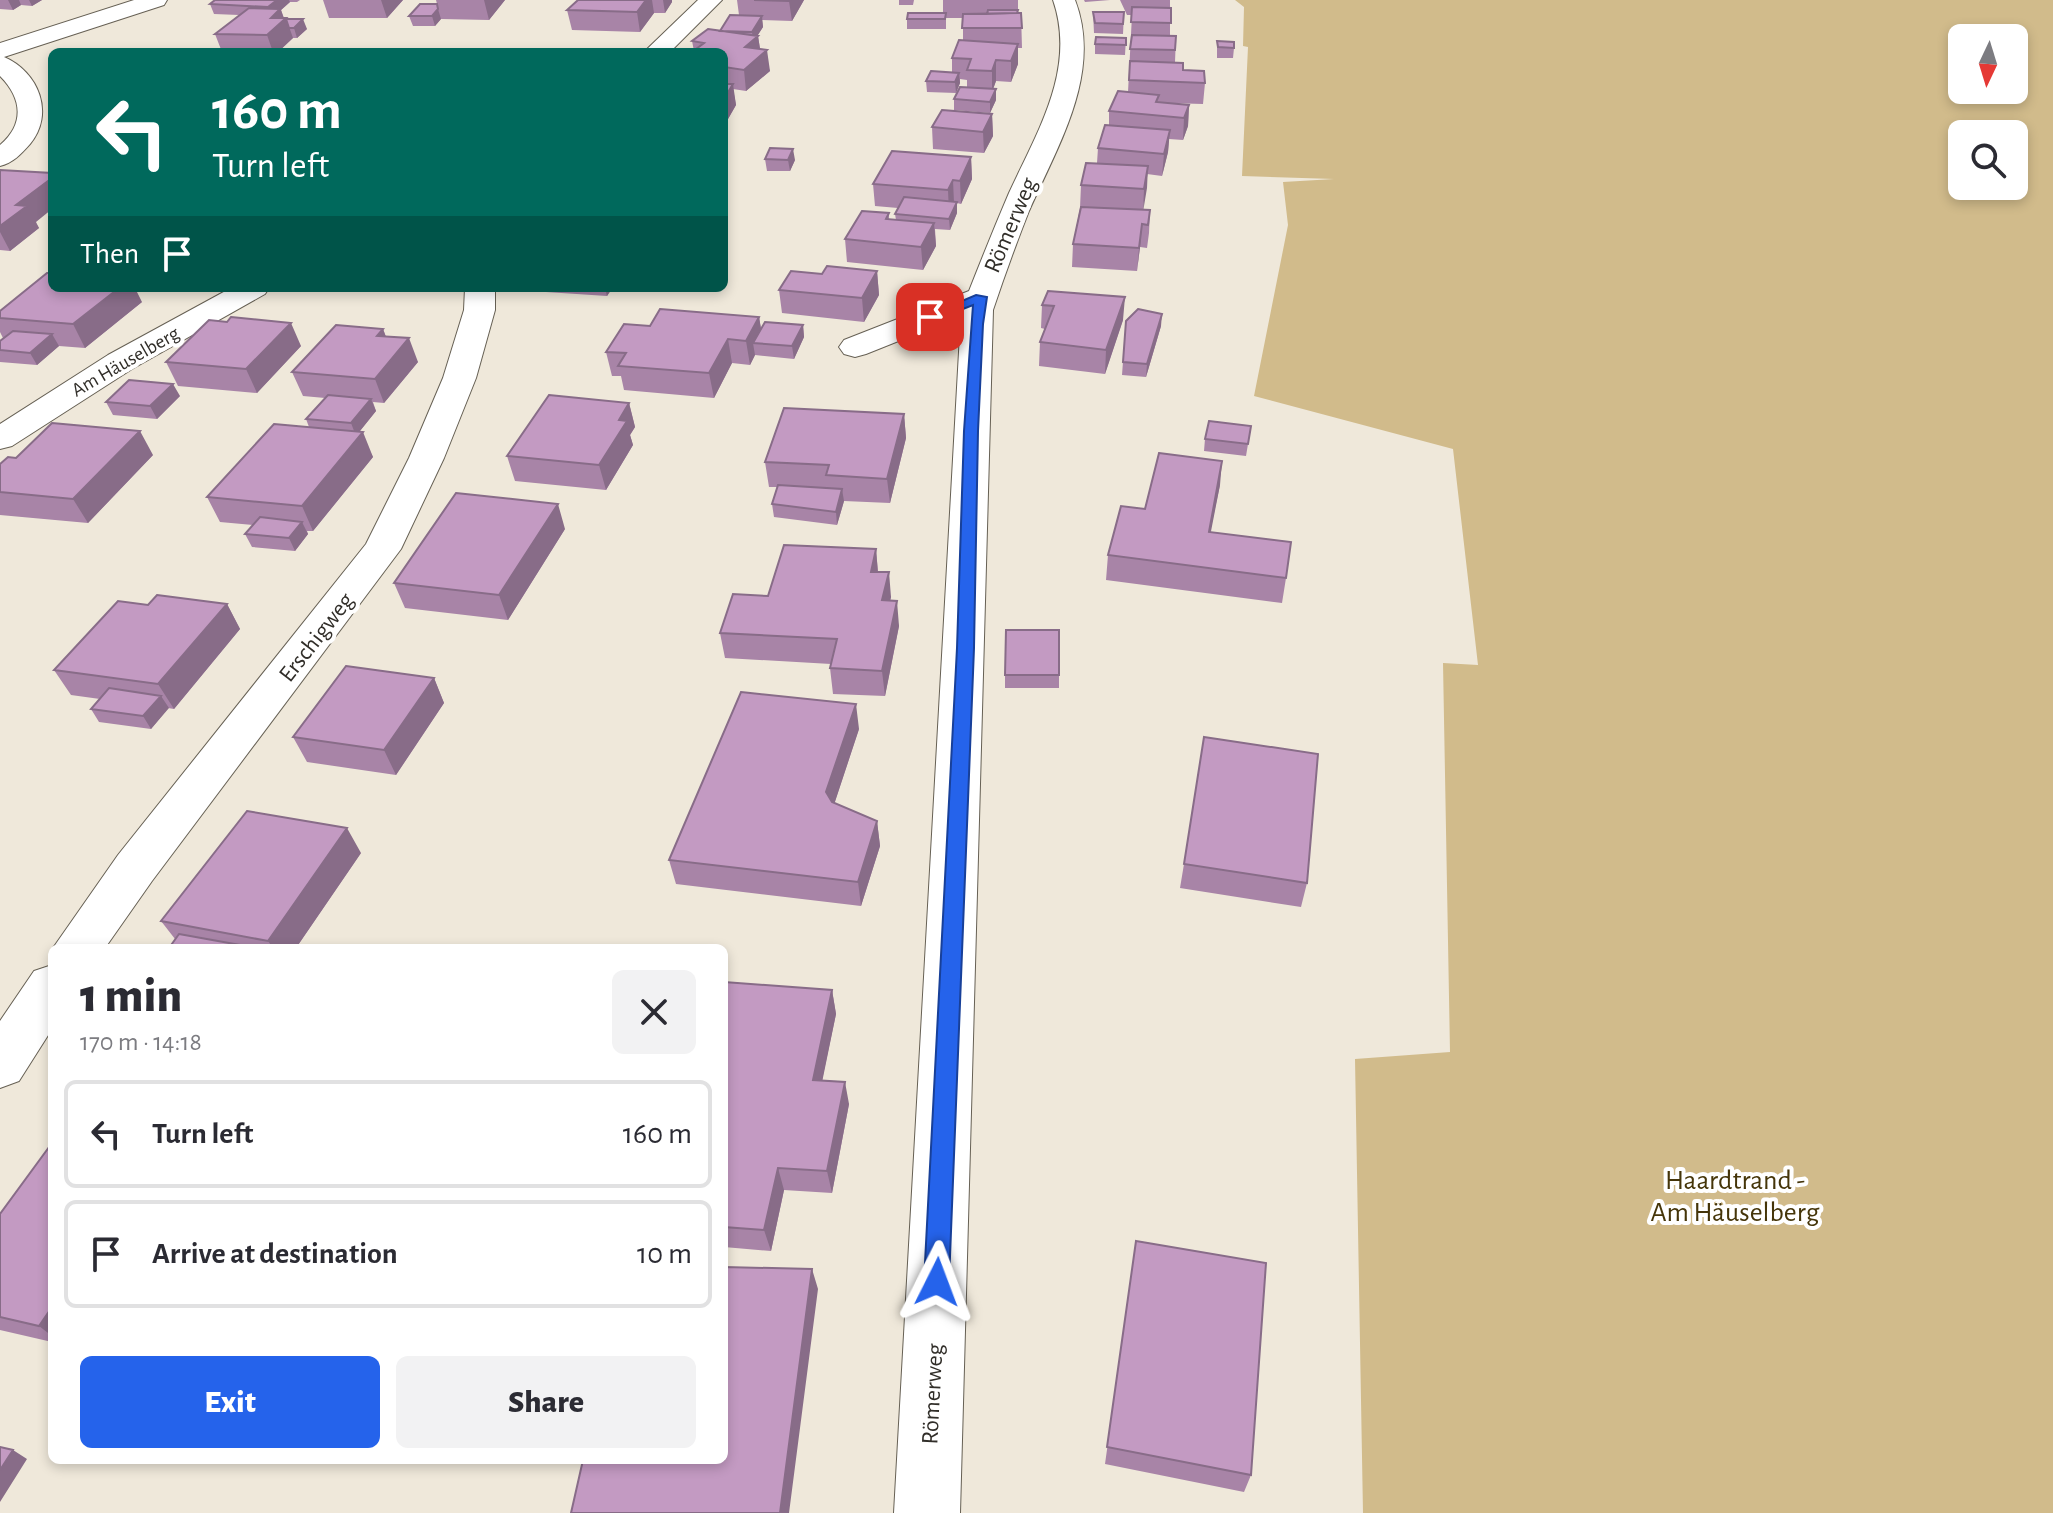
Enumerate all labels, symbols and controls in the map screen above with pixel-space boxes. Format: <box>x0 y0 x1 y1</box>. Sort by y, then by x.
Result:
north arrow <box>1948 24 2028 104</box>
map controls <box>1948 24 2028 200</box>
icon: left <box>80 80 184 184</box>
text: 160 m <box>212 83 342 139</box>
button: search <box>1948 120 2028 200</box>
text: Turn left <box>212 148 329 184</box>
street label: Römerweg <box>980 174 1042 276</box>
icon: arrive <box>155 232 199 276</box>
text: Then <box>80 239 139 269</box>
pin <box>896 283 964 351</box>
icon: arrive <box>908 295 952 339</box>
street label: Am Häuselberg <box>68 323 183 401</box>
street label: Erschigweg <box>275 588 359 687</box>
button: close <box>612 970 696 1054</box>
text: 1 min <box>80 973 182 1021</box>
text: 170 m · 14:18 <box>80 1029 202 1055</box>
icon: left <box>84 1112 128 1156</box>
text: Turn left <box>152 1119 253 1149</box>
text: 160 m <box>623 1119 692 1149</box>
park label: Haardtrand - Am Häuselberg <box>1651 1167 1820 1227</box>
icon: arrive <box>84 1232 128 1276</box>
text: Arrive at destination <box>152 1239 398 1269</box>
text: 10 m <box>637 1239 692 1269</box>
position arrow <box>895 1240 979 1324</box>
street label: Römerweg <box>918 1343 948 1445</box>
button: Exit <box>80 1356 380 1448</box>
button: Share <box>396 1356 696 1448</box>

